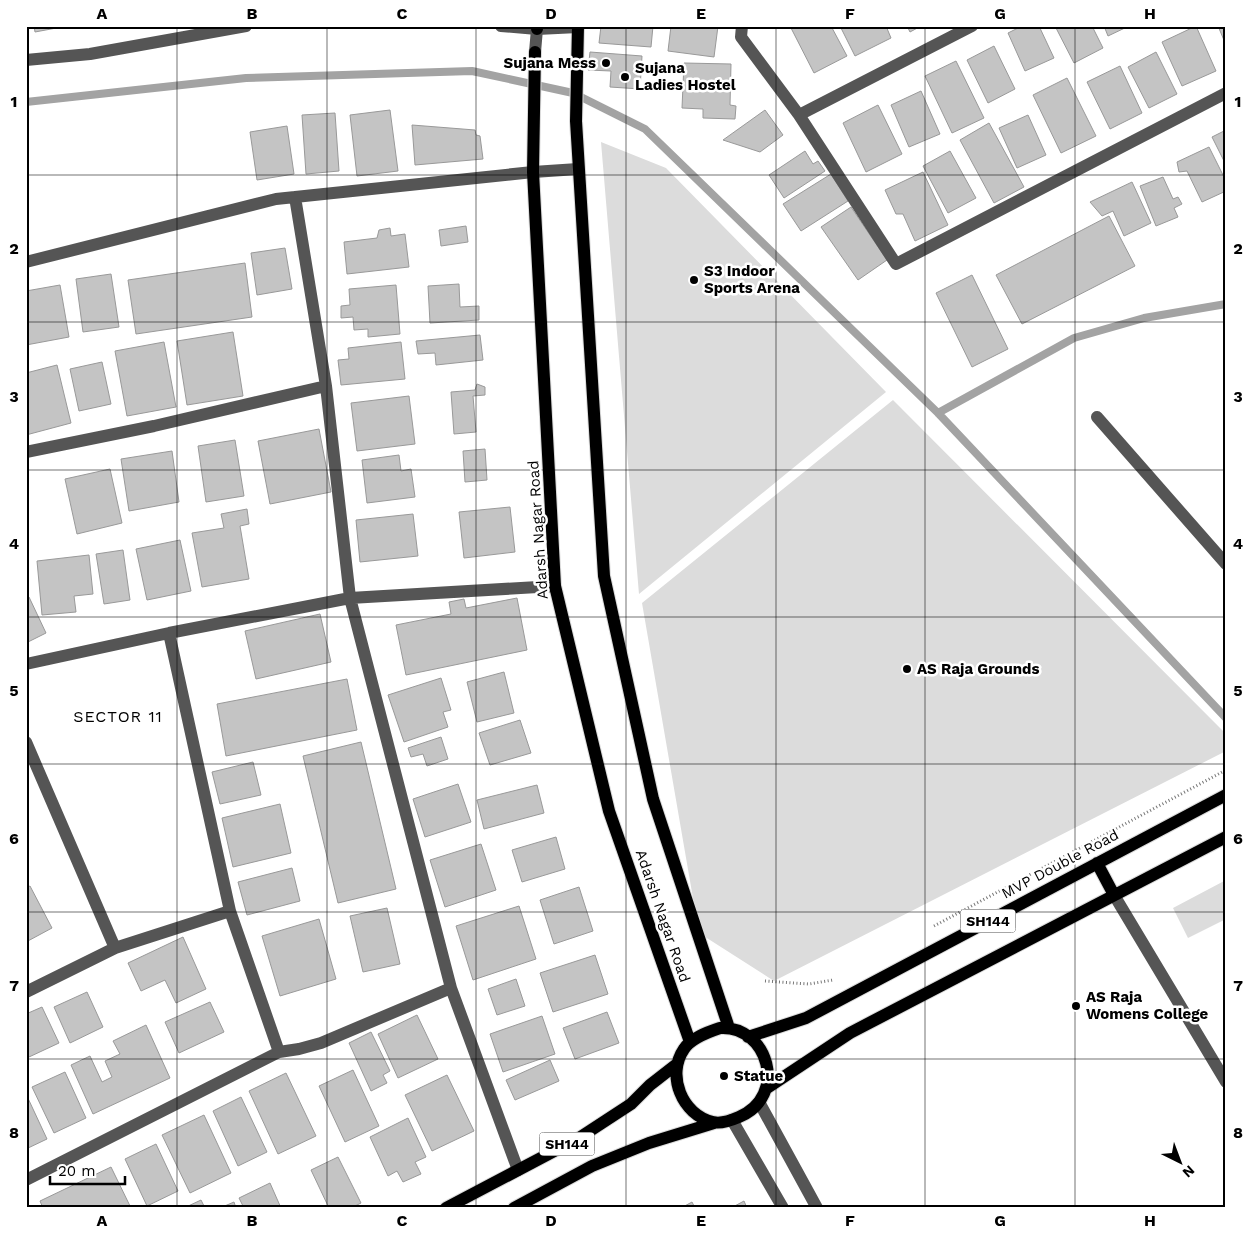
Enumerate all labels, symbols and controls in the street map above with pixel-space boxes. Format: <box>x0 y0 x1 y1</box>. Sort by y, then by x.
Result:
text: A <box>97 4 108 23</box>
text: B <box>247 4 258 23</box>
text: C <box>397 4 408 23</box>
text: D <box>545 4 557 23</box>
text: E <box>696 4 706 23</box>
text: F <box>845 4 855 23</box>
text: G <box>994 4 1006 23</box>
text: H <box>1144 4 1156 23</box>
place label: Sujana Mess <box>504 54 596 72</box>
marker: Sujana Mess <box>600 57 612 69</box>
place label: Sujana Ladies Hostel <box>635 59 736 94</box>
marker: Sujana Ladies Hostel <box>619 71 631 83</box>
text: 1 <box>11 92 17 111</box>
text: 1 <box>1235 92 1241 111</box>
text: 2 <box>9 239 19 258</box>
text: 2 <box>1233 239 1243 258</box>
place label: S3 Indoor Sports Arena <box>704 262 800 297</box>
marker: S3 Indoor Sports Arena <box>688 274 700 286</box>
text: 3 <box>9 387 19 406</box>
text: 3 <box>1233 387 1243 406</box>
street label: Adarsh Nagar Road <box>524 460 552 600</box>
text: 4 <box>9 534 19 553</box>
text: 4 <box>1233 534 1243 553</box>
place label: AS Raja Grounds <box>917 660 1039 678</box>
marker: AS Raja Grounds <box>901 663 913 675</box>
text: 5 <box>9 681 19 700</box>
text: 5 <box>1233 681 1243 700</box>
district label: SECTOR 11 <box>73 707 163 726</box>
street label: MVP Double Road <box>998 826 1122 902</box>
text: 6 <box>9 829 19 848</box>
text: 6 <box>1233 829 1243 848</box>
street label: Adarsh Nagar Road <box>632 847 694 985</box>
road number: SH144 <box>960 909 1016 932</box>
text: 7 <box>9 976 19 995</box>
text: 7 <box>1233 976 1243 995</box>
place label: AS Raja Womens College <box>1086 988 1209 1023</box>
marker: AS Raja Womens College <box>1070 1000 1082 1012</box>
place label: Statue <box>734 1067 784 1085</box>
marker: Statue <box>718 1070 730 1082</box>
text: 8 <box>9 1123 19 1142</box>
text: 8 <box>1233 1123 1243 1142</box>
road number: SH144 <box>540 1132 594 1156</box>
north arrow <box>1154 1136 1204 1186</box>
scale bar <box>50 1154 125 1186</box>
text: 20 m <box>58 1162 96 1180</box>
text: N <box>1179 1162 1198 1181</box>
text: A <box>97 1211 108 1230</box>
text: B <box>247 1211 258 1230</box>
text: C <box>397 1211 408 1230</box>
text: D <box>545 1211 557 1230</box>
text: E <box>696 1211 706 1230</box>
text: F <box>845 1211 855 1230</box>
text: G <box>994 1211 1006 1230</box>
text: H <box>1144 1211 1156 1230</box>

